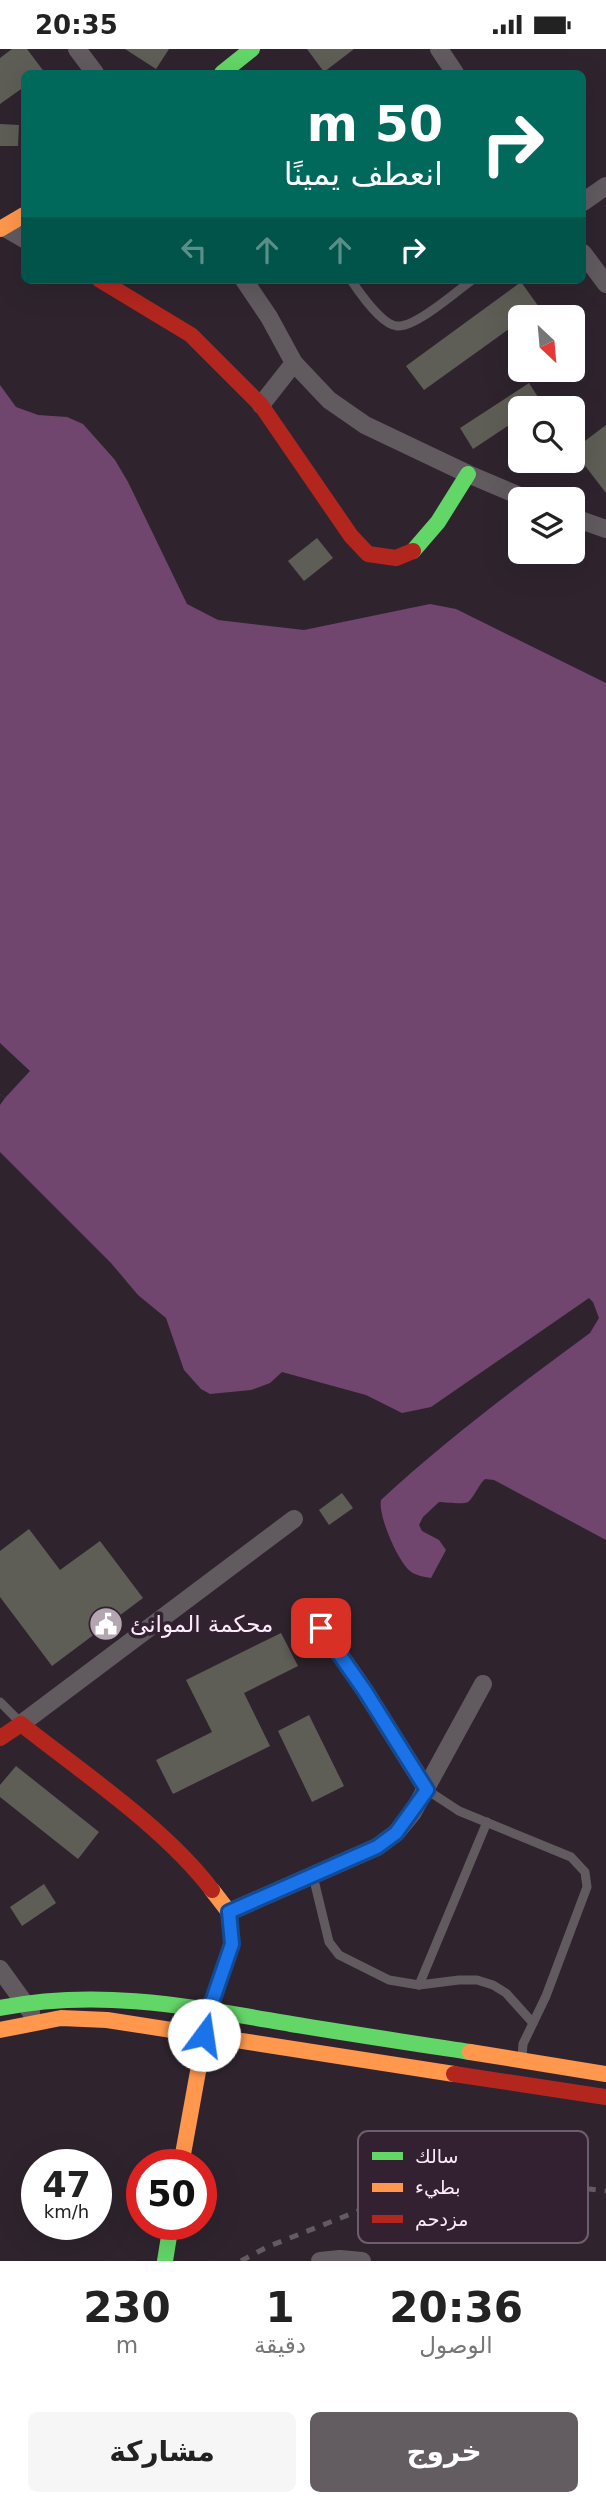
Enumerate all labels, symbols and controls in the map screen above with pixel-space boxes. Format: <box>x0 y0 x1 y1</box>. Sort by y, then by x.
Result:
text: 20:35 <box>35 10 118 40</box>
text: 50 m <box>307 96 443 153</box>
icon: right <box>467 98 558 189</box>
text: انعطف يمينًا <box>284 155 443 193</box>
icon: left <box>175 231 213 269</box>
icon: ahead <box>248 231 286 269</box>
icon: ahead <box>321 231 359 269</box>
icon: right <box>394 231 432 269</box>
north arrow <box>508 305 584 381</box>
map controls <box>508 305 585 564</box>
button: search <box>508 396 585 473</box>
button: layers <box>508 487 585 564</box>
pin <box>291 1598 351 1658</box>
public building icon: محكمة الموانئ <box>87 1605 125 1643</box>
icon: arrive <box>302 1609 340 1647</box>
place label: محكمة الموانئ <box>130 1611 273 1638</box>
position arrow <box>167 1998 241 2072</box>
legend <box>358 2131 588 2243</box>
text: سالك <box>415 2145 459 2167</box>
speed limit sign: 50 <box>126 2149 217 2240</box>
text: 47 <box>42 2165 91 2205</box>
text: بطيء <box>415 2176 461 2199</box>
text: km/h <box>44 2201 89 2222</box>
text: مزدحم <box>415 2208 469 2231</box>
text: 230 <box>83 2283 171 2332</box>
text: 1 <box>265 2283 295 2332</box>
text: 20:36 <box>389 2283 523 2332</box>
text: m <box>116 2332 138 2358</box>
text: دقيقة <box>254 2332 306 2358</box>
text: الوصول <box>419 2332 493 2358</box>
button: مشاركة <box>28 2412 296 2492</box>
button: خروج <box>310 2412 578 2492</box>

